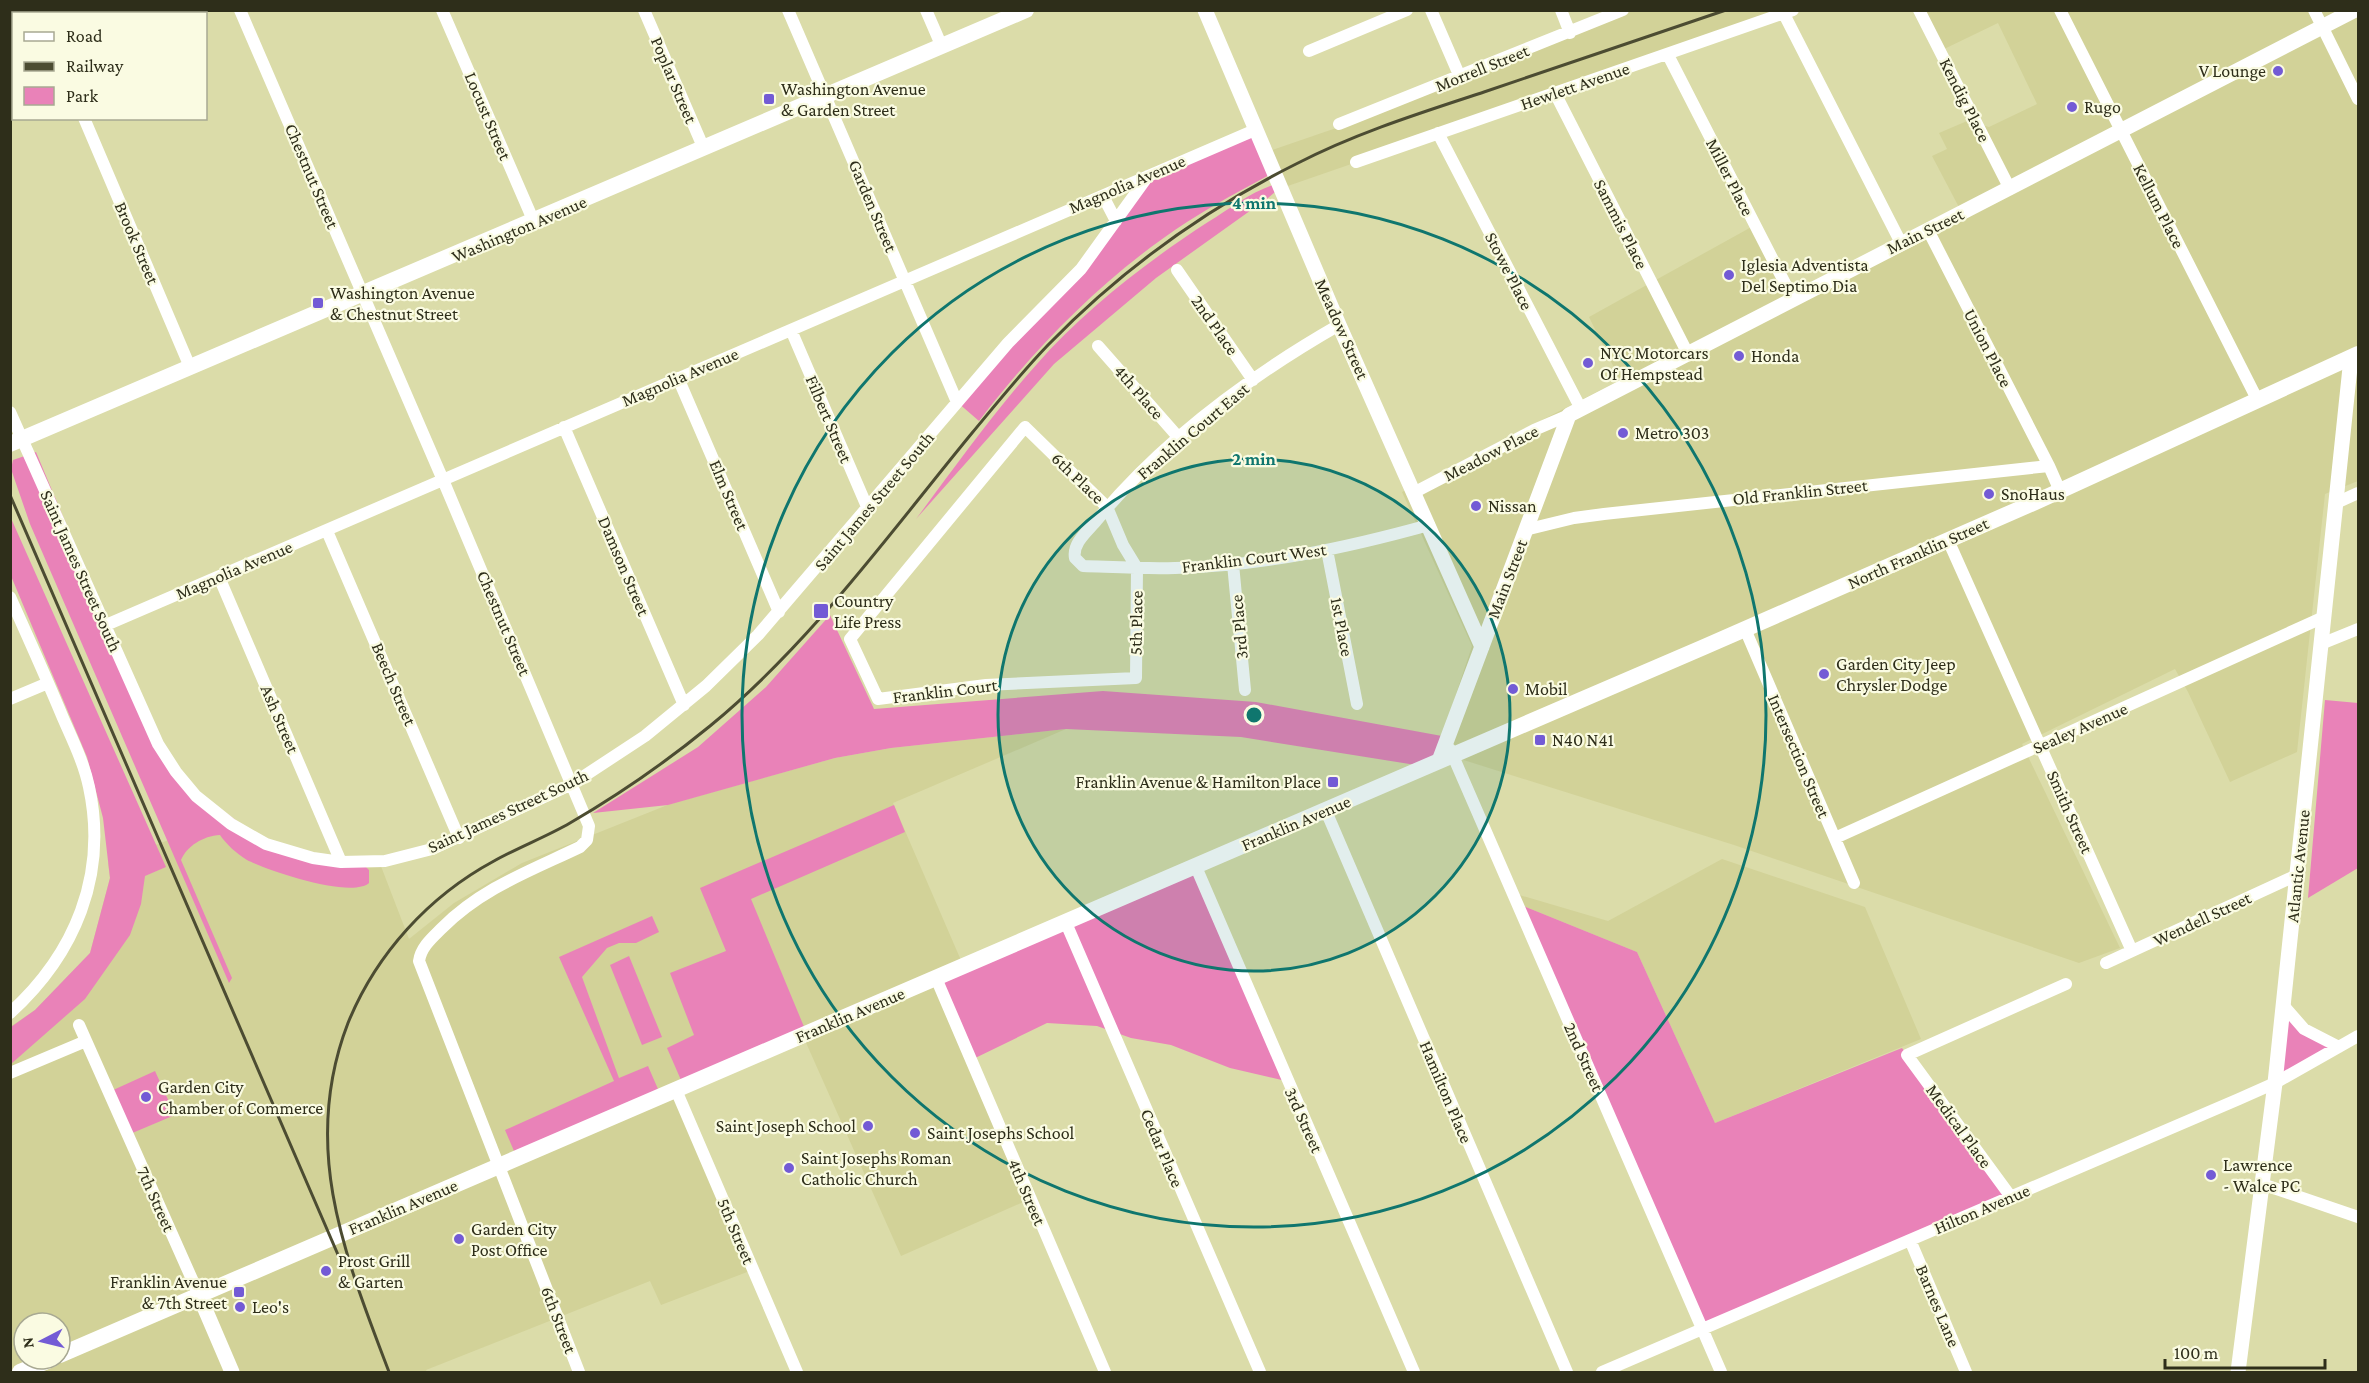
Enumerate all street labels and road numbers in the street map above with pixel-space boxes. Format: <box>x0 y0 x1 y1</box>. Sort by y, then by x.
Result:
street label: Poplar Street <box>647 34 702 127</box>
street label: Morrell Street <box>1432 40 1533 96</box>
street label: Kendig Place <box>1935 55 1995 145</box>
street label: Hewlett Avenue <box>1518 58 1632 114</box>
street label: Locust Street <box>461 69 516 164</box>
street label: Chestnut Street <box>281 121 343 232</box>
street label: Miller Place <box>1702 135 1758 219</box>
street label: Magnolia Avenue <box>1066 150 1188 218</box>
street label: Garden Street <box>845 157 902 256</box>
street label: Kellum Place <box>2129 160 2189 252</box>
street label: Sammis Place <box>1590 176 1652 272</box>
street label: Washington Avenue <box>448 191 590 266</box>
street label: Brook Street <box>111 199 164 288</box>
street label: Main Street <box>1883 203 1968 258</box>
street label: Stowe Place <box>1481 229 1537 313</box>
street label: Meadow Street <box>1311 275 1374 383</box>
street label: 2nd Place <box>1187 291 1243 359</box>
street label: Union Place <box>1960 305 2016 391</box>
street label: Magnolia Avenue <box>619 343 741 411</box>
street label: 4th Place <box>1110 361 1168 423</box>
street label: Filbert Street <box>802 372 857 467</box>
street label: Franklin Court East <box>1133 378 1254 484</box>
street label: Meadow Place <box>1440 421 1542 485</box>
street label: Saint James Street South <box>810 427 938 574</box>
street label: 6th Place <box>1048 448 1109 508</box>
street label: Elm Street <box>705 457 753 534</box>
street label: Old Franklin Street <box>1731 475 1870 509</box>
street label: Saint James Street South <box>36 487 126 655</box>
street label: Damson Street <box>594 513 654 620</box>
street label: North Franklin Street <box>1844 513 1993 593</box>
street label: Magnolia Avenue <box>173 536 295 604</box>
street label: Main Street <box>1483 536 1532 621</box>
street label: Franklin Court West <box>1181 539 1328 577</box>
street label: Chestnut Street <box>473 568 535 679</box>
street label: 5th Place <box>1125 590 1147 656</box>
street label: 3rd Place <box>1226 594 1252 660</box>
street label: 1st Place <box>1326 596 1358 658</box>
street label: Beech Street <box>368 639 421 729</box>
street label: Franklin Court <box>892 675 999 707</box>
street label: Ash Street <box>257 682 304 757</box>
street label: Intersection Street <box>1764 691 1834 822</box>
street label: Sealey Avenue <box>2029 698 2131 758</box>
street label: Saint James Street South <box>424 765 592 857</box>
street label: Smith Street <box>2043 767 2098 858</box>
street label: Franklin Avenue <box>1238 791 1354 855</box>
street label: Atlantic Avenue <box>2282 809 2314 923</box>
street label: Wendell Street <box>2150 887 2255 950</box>
street label: Franklin Avenue <box>792 983 908 1047</box>
street label: 2nd Street <box>1560 1019 1608 1095</box>
street label: Hamilton Place <box>1415 1038 1477 1146</box>
street label: Medical Place <box>1922 1080 1996 1172</box>
street label: 3rd Street <box>1281 1084 1328 1157</box>
street label: Cedar Place <box>1136 1106 1188 1190</box>
street label: 4th Street <box>1004 1156 1050 1229</box>
street label: 7th Street <box>133 1163 180 1236</box>
street label: Franklin Avenue <box>345 1175 461 1239</box>
street label: Hilton Avenue <box>1931 1180 2033 1238</box>
street label: 5th Street <box>713 1195 759 1268</box>
street label: Barnes Lane <box>1912 1262 1964 1350</box>
street label: 6th Street <box>537 1284 581 1357</box>

